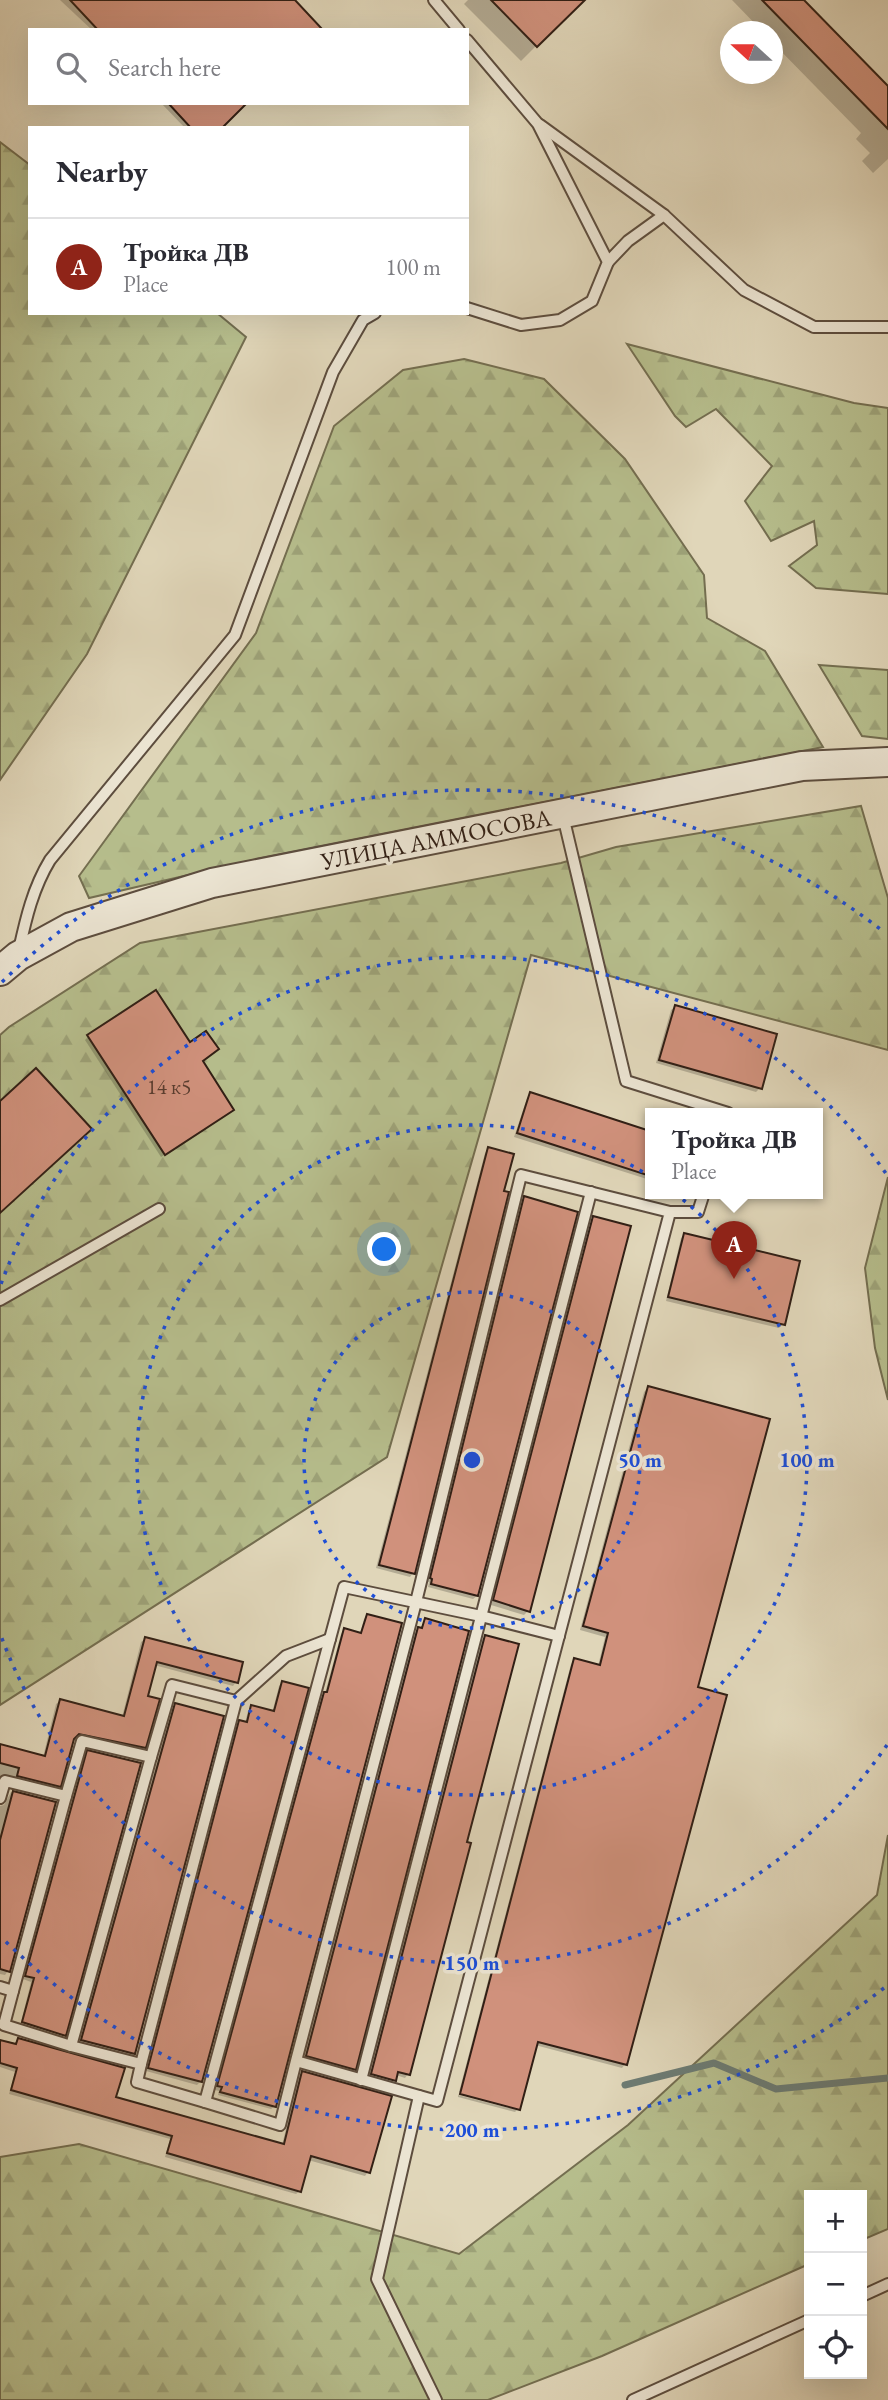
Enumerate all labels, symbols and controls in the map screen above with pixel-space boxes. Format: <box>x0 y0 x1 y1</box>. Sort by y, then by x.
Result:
north arrow <box>720 21 783 84</box>
search box <box>28 28 469 105</box>
icon: search <box>52 48 90 86</box>
text: Search here <box>108 50 221 84</box>
text: Nearby <box>56 152 148 191</box>
text: Тройка ДВ <box>123 235 249 269</box>
text: A <box>71 252 87 282</box>
text: 100 m <box>385 252 441 282</box>
text: Place <box>123 269 168 299</box>
street label: УЛИЦА АММОСОВА <box>317 801 554 877</box>
house number: 14 к5 <box>147 1073 191 1100</box>
popup <box>645 1108 823 1199</box>
text: Тройка ДВ <box>671 1122 797 1156</box>
text: Place <box>671 1156 716 1186</box>
pin: A <box>711 1221 757 1279</box>
your location <box>367 1232 401 1266</box>
text: 50 m <box>618 1446 662 1473</box>
text: 100 m <box>779 1446 835 1473</box>
centre of rings <box>460 1448 484 1472</box>
text: 150 m <box>444 1949 500 1976</box>
text: 200 m <box>444 2116 500 2143</box>
map controls <box>804 2190 867 2379</box>
button: + <box>804 2190 867 2253</box>
button: − <box>804 2253 867 2316</box>
button: locate <box>804 2316 867 2379</box>

